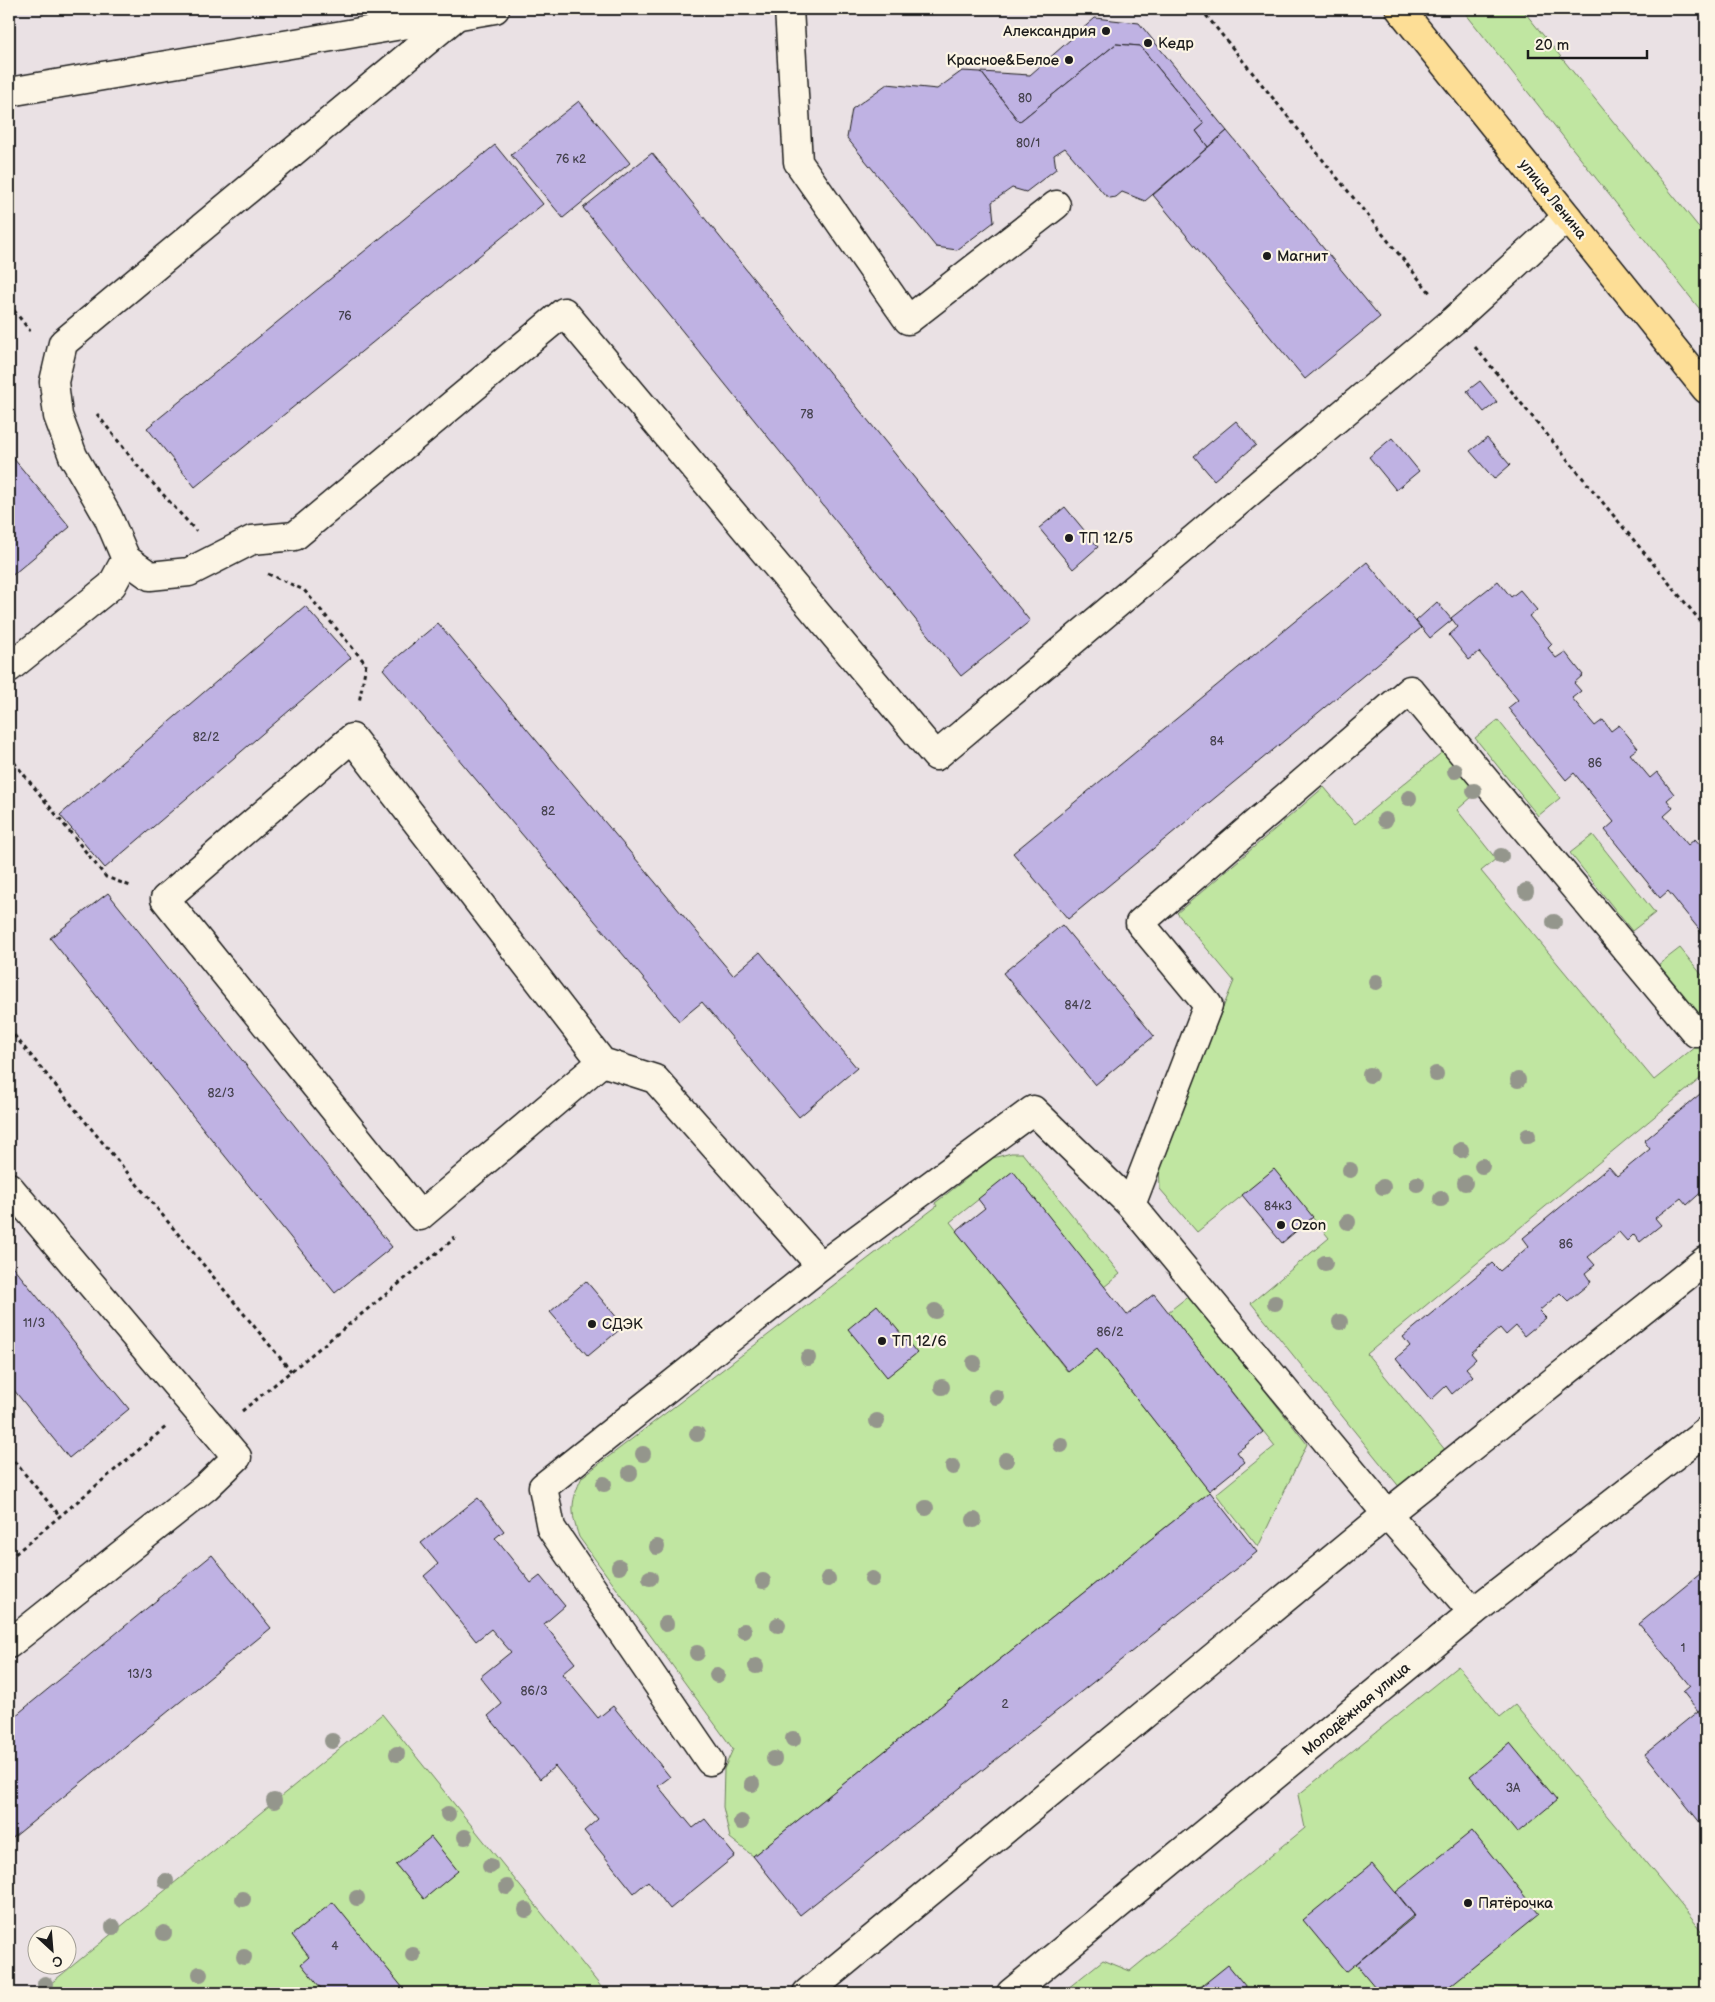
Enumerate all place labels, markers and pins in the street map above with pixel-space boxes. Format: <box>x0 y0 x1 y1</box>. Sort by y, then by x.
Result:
place label: Александрия <box>1002 22 1096 41</box>
marker: Александрия <box>1100 25 1112 37</box>
place label: Кедр <box>1158 34 1194 53</box>
marker: Кедр <box>1142 37 1154 49</box>
place label: Красное&Белое <box>947 51 1059 70</box>
marker: Красное&Белое <box>1063 54 1075 66</box>
place label: Магнит <box>1277 247 1328 266</box>
marker: Магнит <box>1261 250 1273 262</box>
place label: ТП 12/5 <box>1079 529 1133 548</box>
marker: ТП 12/5 <box>1063 532 1075 544</box>
place label: Ozon <box>1291 1216 1326 1235</box>
marker: Ozon <box>1275 1219 1287 1231</box>
place label: СДЭК <box>602 1315 643 1334</box>
marker: СДЭК <box>586 1318 598 1330</box>
place label: ТП 12/6 <box>892 1332 947 1351</box>
marker: ТП 12/6 <box>876 1335 888 1347</box>
place label: Пятёрочка <box>1478 1894 1553 1913</box>
marker: Пятёрочка <box>1462 1897 1474 1909</box>

